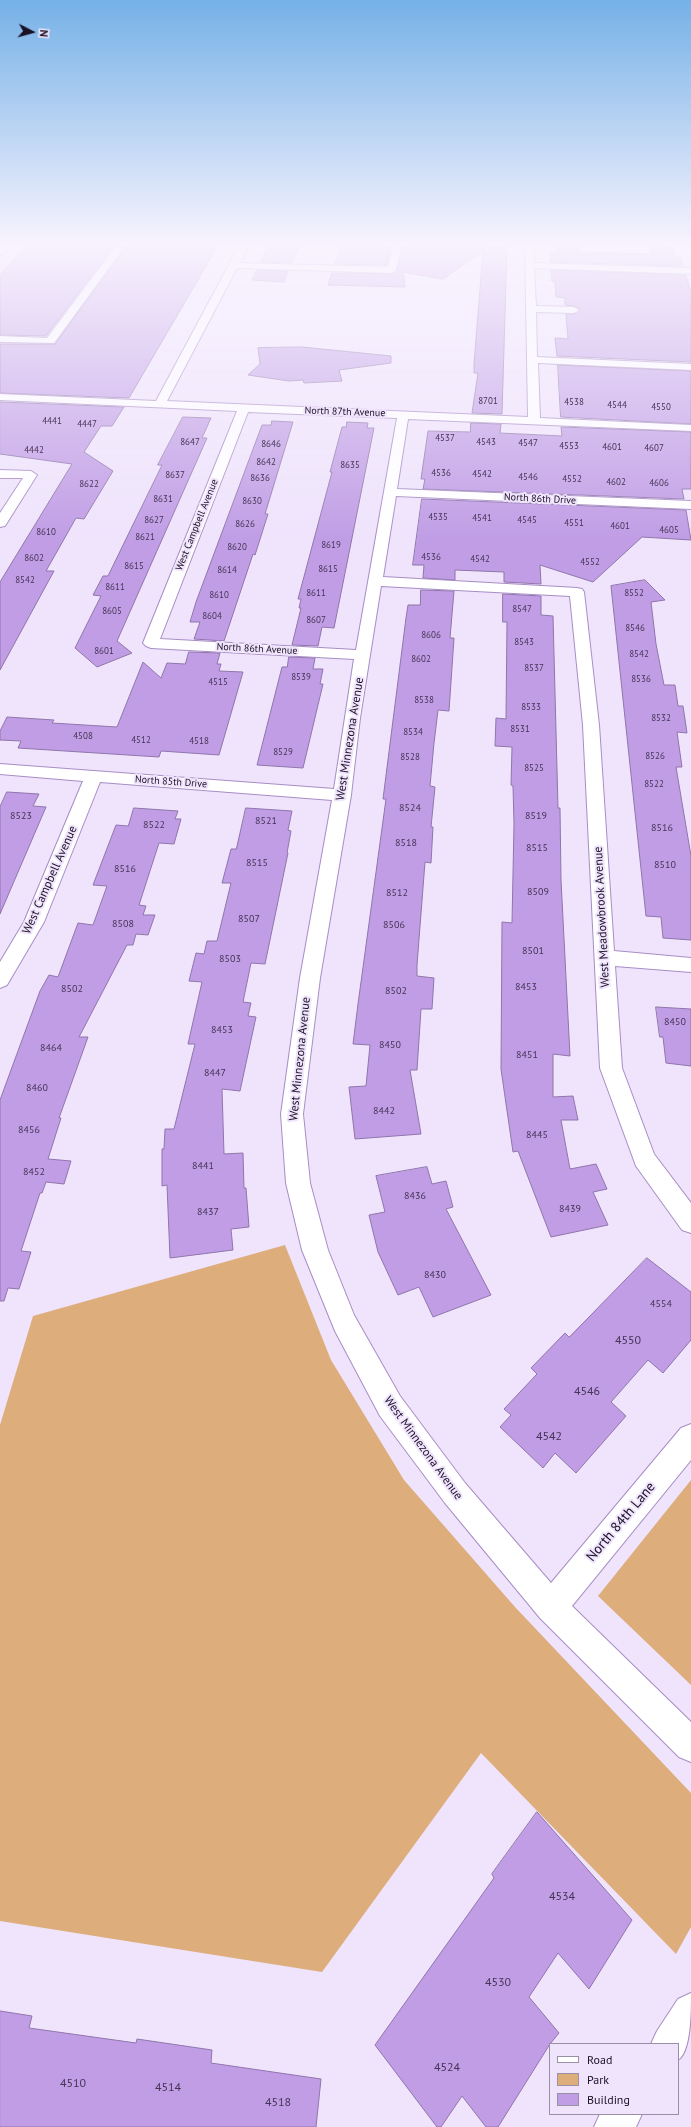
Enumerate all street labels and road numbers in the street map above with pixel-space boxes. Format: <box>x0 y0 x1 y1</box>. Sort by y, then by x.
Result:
street label: North 87th Avenue <box>304 405 386 419</box>
street label: West Campbell Avenue <box>173 478 221 572</box>
street label: North 86th Drive <box>504 491 576 507</box>
street label: North 86th Avenue <box>216 641 298 657</box>
street label: West Minnezona Avenue <box>333 676 367 802</box>
street label: North 85th Drive <box>135 773 207 791</box>
street label: West Campbell Avenue <box>20 824 80 936</box>
street label: West Meadowbrook Avenue <box>591 846 613 988</box>
street label: West Minnezona Avenue <box>286 996 314 1122</box>
street label: West Minnezona Avenue <box>381 1393 465 1503</box>
street label: North 84th Lane <box>583 1479 659 1565</box>

